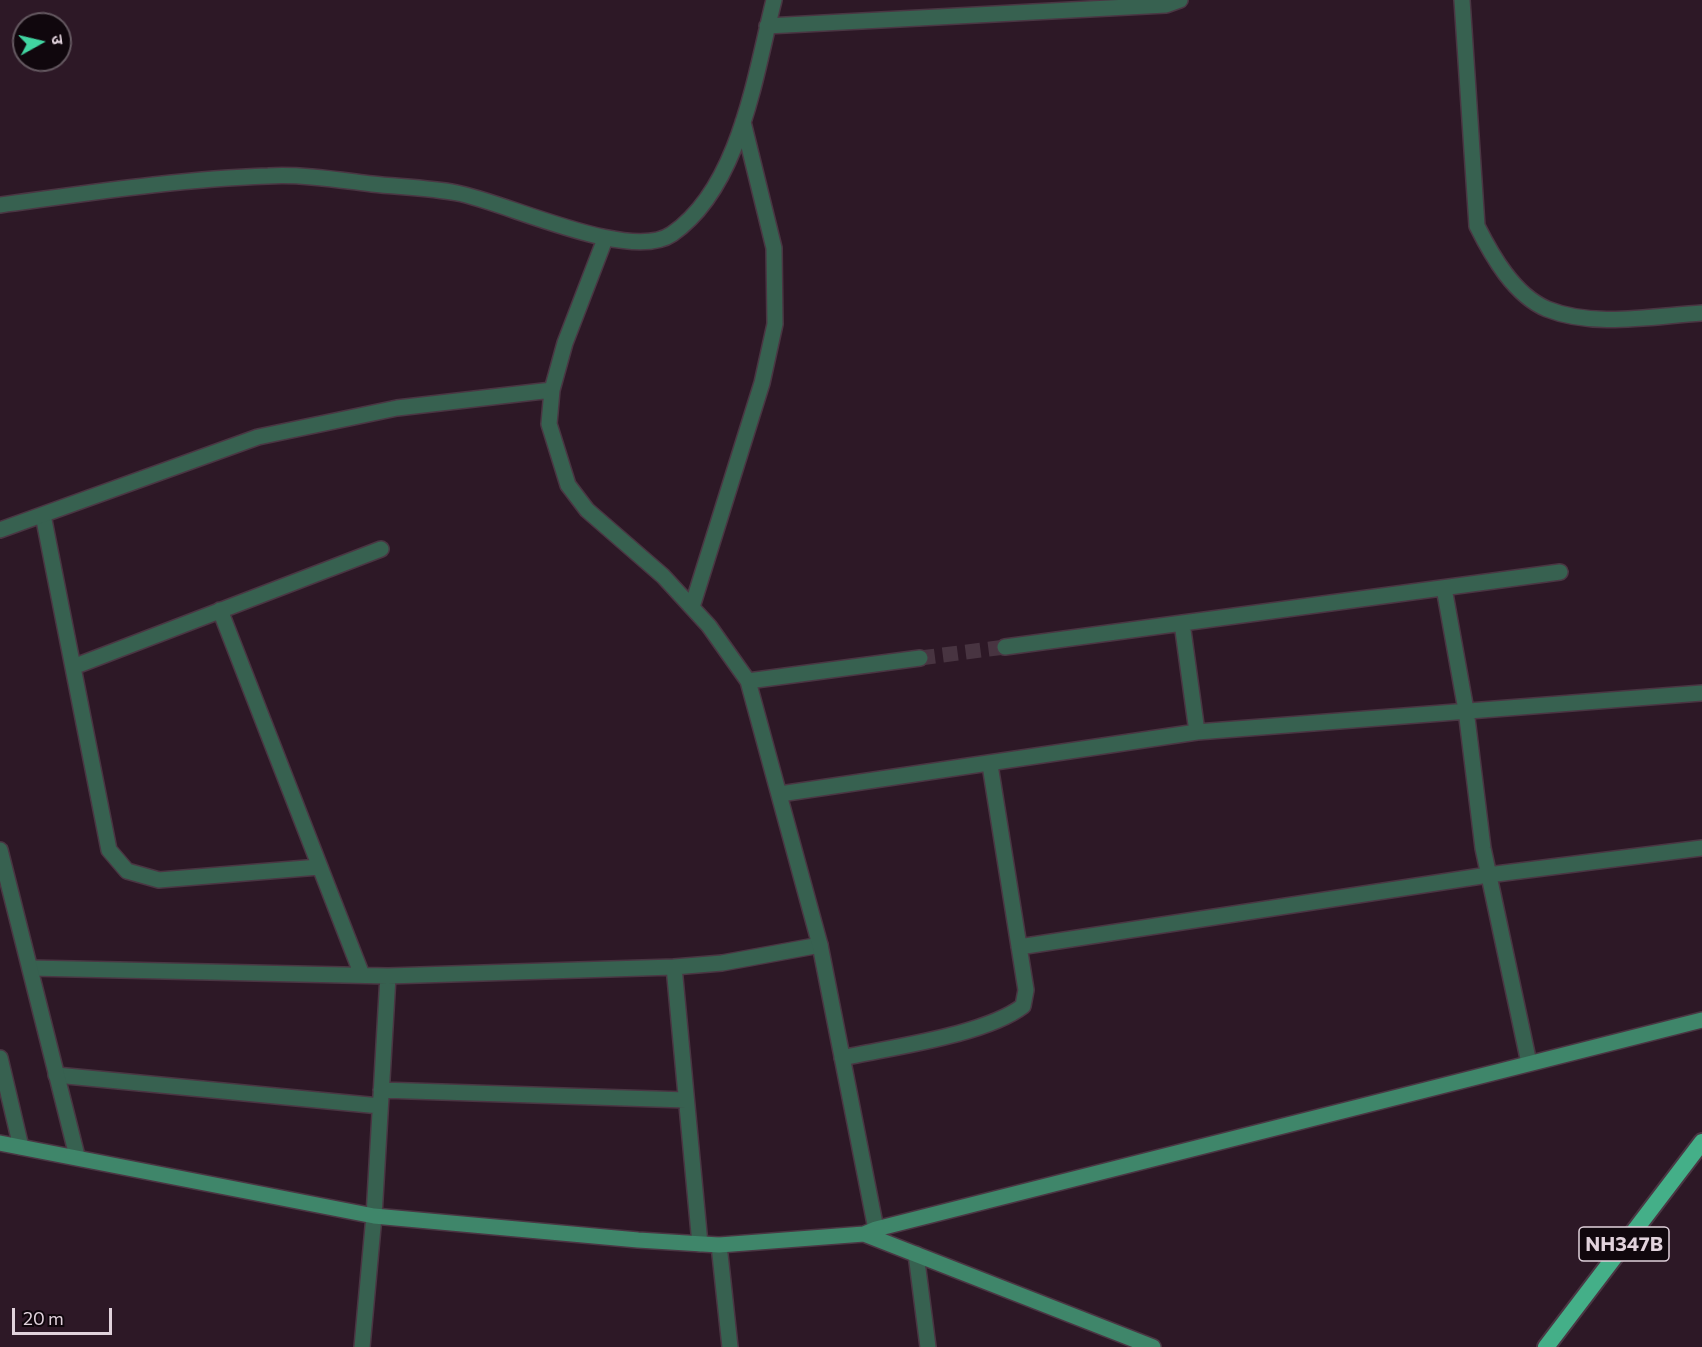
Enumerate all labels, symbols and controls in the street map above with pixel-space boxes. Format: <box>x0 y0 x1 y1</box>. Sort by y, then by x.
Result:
north arrow <box>12 12 72 72</box>
text: उ <box>48 34 68 46</box>
road number: NH347B <box>1579 1227 1669 1261</box>
scale bar <box>15 1296 116 1334</box>
text: 20 m <box>23 1307 64 1329</box>

